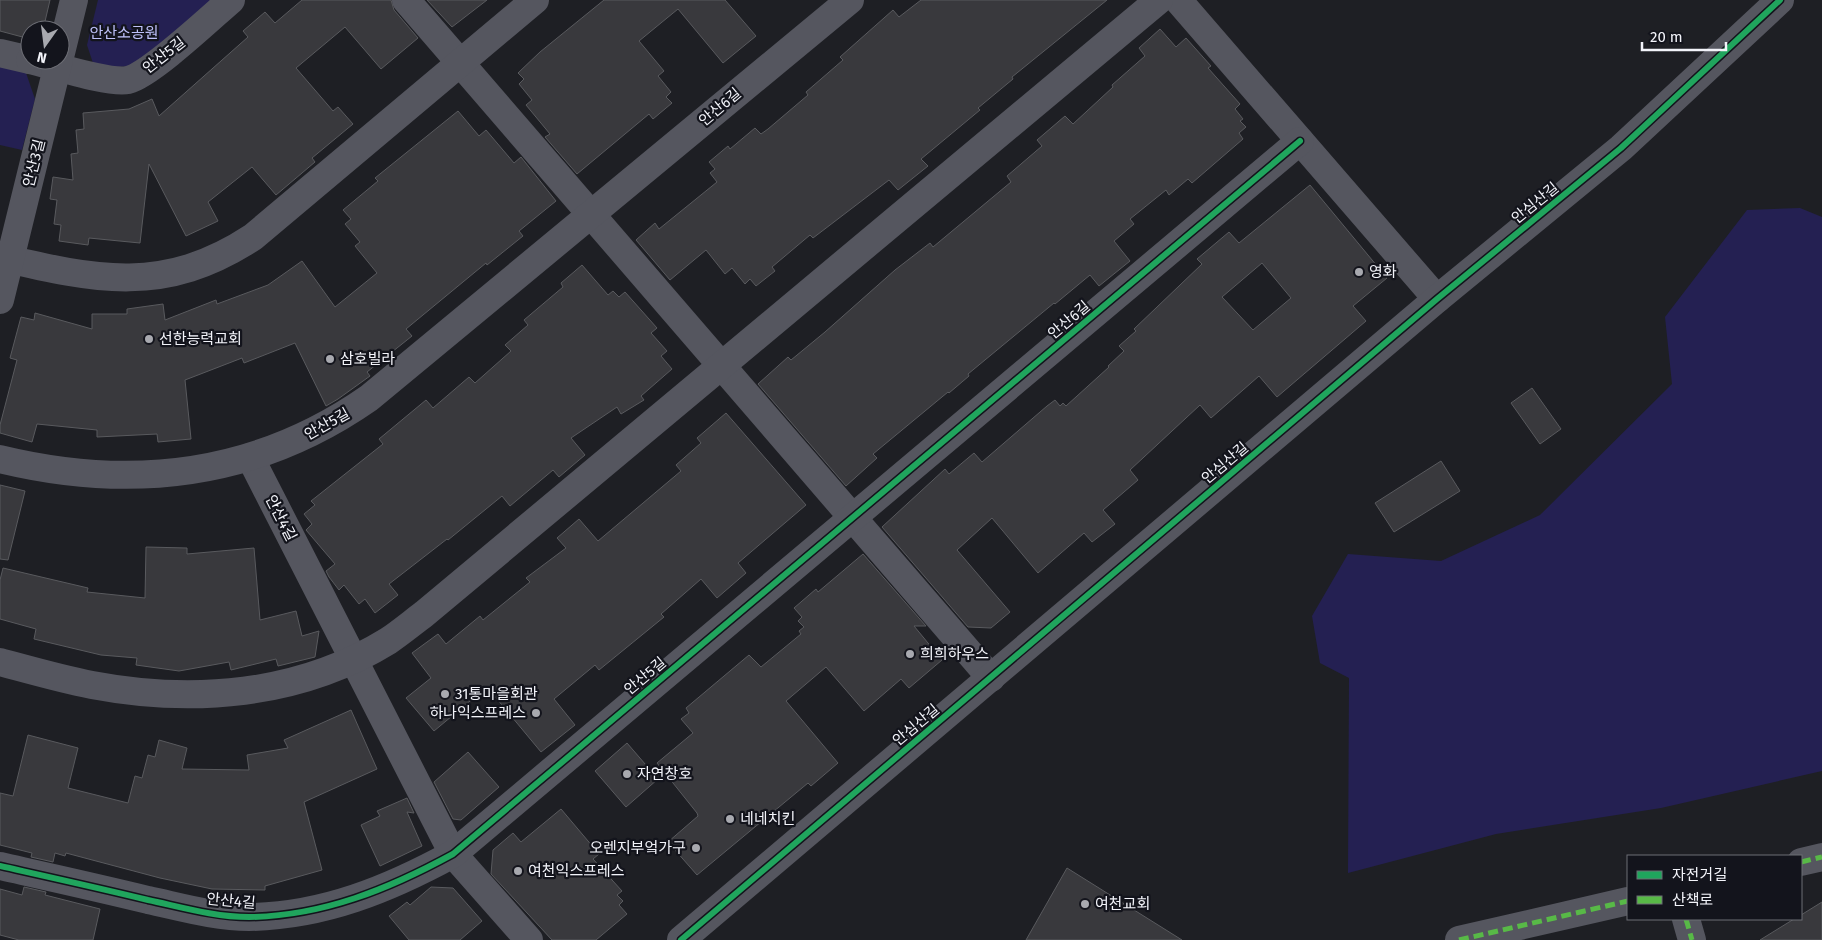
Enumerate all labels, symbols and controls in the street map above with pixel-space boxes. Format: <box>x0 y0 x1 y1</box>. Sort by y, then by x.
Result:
north arrow <box>20 20 70 70</box>
scale bar <box>1642 20 1726 52</box>
park label: 안산소공원 <box>89 24 159 42</box>
text: 20 m <box>1650 28 1683 46</box>
street label: 안산5길 <box>139 33 189 77</box>
text: N <box>35 48 49 67</box>
street label: 안산6길 <box>695 84 745 130</box>
street label: 안산3길 <box>19 137 49 189</box>
street label: 안심산길 <box>1508 179 1562 227</box>
place label: 영화 <box>1369 263 1397 281</box>
marker: 영화 <box>1353 266 1365 278</box>
street label: 안산6길 <box>1044 297 1094 343</box>
place label: 선한능력교회 <box>159 330 242 348</box>
marker: 선한능력교회 <box>143 333 155 345</box>
place label: 삼호빌라 <box>340 350 395 368</box>
marker: 삼호빌라 <box>324 353 336 365</box>
street label: 안산5길 <box>301 404 353 444</box>
street label: 안심산길 <box>1198 438 1252 488</box>
street label: 안산4길 <box>262 492 300 544</box>
place label: 희희하우스 <box>920 645 989 663</box>
marker: 희희하우스 <box>904 648 916 660</box>
street label: 안산5길 <box>620 653 670 699</box>
place label: 31통마을회관 <box>455 685 538 703</box>
marker: 31통마을회관 <box>439 688 451 700</box>
street label: 안심산길 <box>889 700 943 750</box>
place label: 하나익스프레스 <box>429 704 526 722</box>
marker: 하나익스프레스 <box>530 707 542 719</box>
place label: 자연창호 <box>637 765 692 783</box>
marker: 자연창호 <box>621 768 633 780</box>
place label: 네네치킨 <box>740 810 795 828</box>
marker: 네네치킨 <box>724 813 736 825</box>
place label: 오렌지부엌가구 <box>589 839 686 857</box>
marker: 오렌지부엌가구 <box>690 842 702 854</box>
legend <box>1627 855 1802 920</box>
place label: 여천익스프레스 <box>528 862 625 880</box>
marker: 여천익스프레스 <box>512 865 524 877</box>
text: 자전거길 <box>1672 866 1727 884</box>
street label: 안산4길 <box>206 890 256 912</box>
text: 산책로 <box>1672 891 1713 909</box>
place label: 여천교회 <box>1095 895 1150 913</box>
marker: 여천교회 <box>1079 898 1091 910</box>

